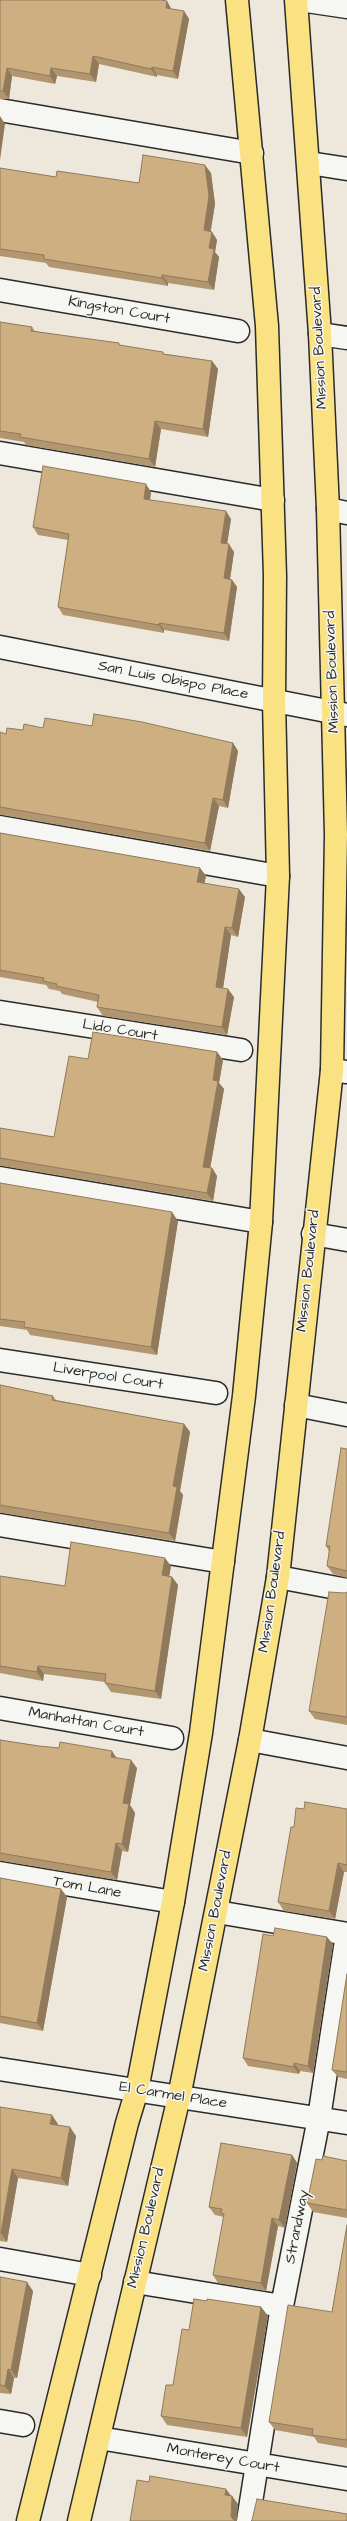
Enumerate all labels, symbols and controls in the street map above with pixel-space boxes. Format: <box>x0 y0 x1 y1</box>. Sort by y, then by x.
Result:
street label: Mission Boulevard <box>308 286 332 410</box>
street label: Kingston Court <box>67 293 171 329</box>
street label: Mission Boulevard <box>322 610 344 734</box>
street label: San Luis Obispo Place <box>96 658 250 704</box>
street label: Lido Court <box>81 1016 159 1046</box>
street label: Mission Boulevard <box>294 1209 324 1333</box>
street label: Liverpool Court <box>52 1359 164 1395</box>
street label: Mission Boulevard <box>256 1530 290 1654</box>
street label: Manhattan Court <box>27 1704 145 1742</box>
street label: Mission Boulevard <box>195 1849 237 1973</box>
street label: Tom Lane <box>51 1873 123 1903</box>
street label: El Carmel Place <box>118 2079 228 2113</box>
street label: Mission Boulevard <box>124 2166 170 2290</box>
street label: Strandway <box>282 2189 314 2265</box>
street label: Monterey Court <box>165 2440 281 2478</box>

